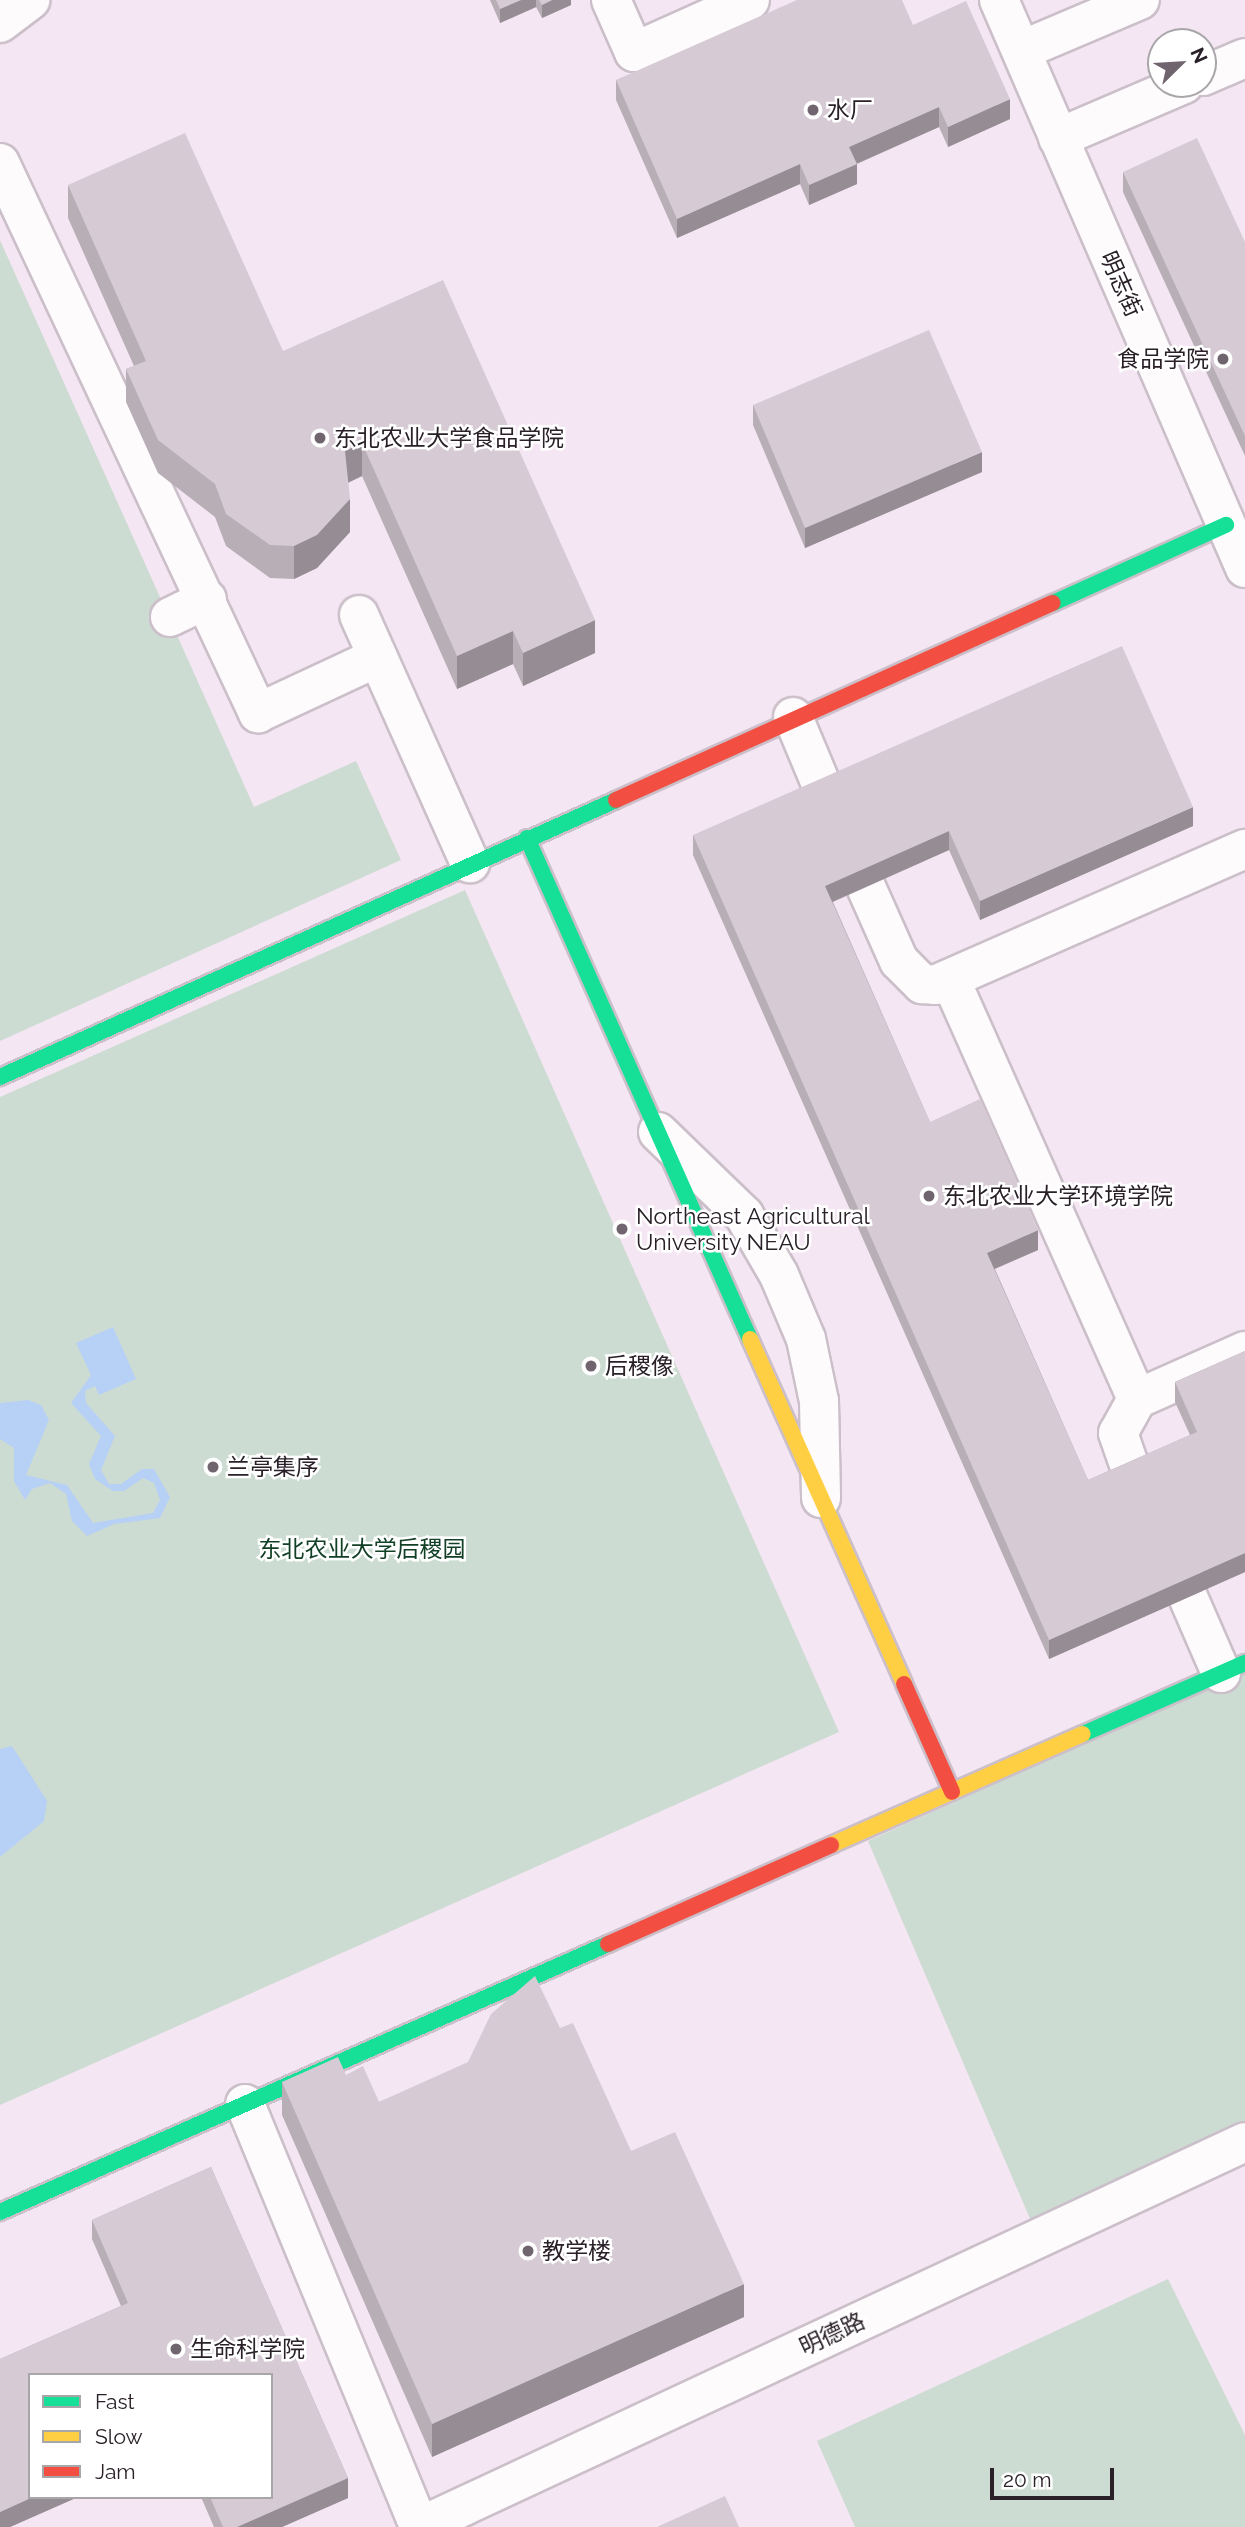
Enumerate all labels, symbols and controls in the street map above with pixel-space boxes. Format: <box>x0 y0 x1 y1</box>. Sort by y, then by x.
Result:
north arrow <box>1147 28 1217 98</box>
text: N <box>1186 44 1212 66</box>
place label: 水厂 <box>827 96 873 124</box>
marker: 水厂 <box>805 102 821 118</box>
street label: 明志街 <box>1094 247 1148 321</box>
place label: 食品学院 <box>1117 345 1209 373</box>
marker: 食品学院 <box>1215 351 1231 367</box>
place label: 东北农业大学食品学院 <box>334 424 564 452</box>
marker: 东北农业大学食品学院 <box>312 430 328 446</box>
place label: 东北农业大学环境学院 <box>943 1182 1173 1210</box>
marker: 东北农业大学环境学院 <box>921 1188 937 1204</box>
place label: Northeast Agricultural University NEAU <box>636 1202 870 1256</box>
marker: Northeast Agricultural University NEAU <box>614 1221 630 1237</box>
place label: 后稷像 <box>605 1352 674 1380</box>
marker: 后稷像 <box>583 1358 599 1374</box>
place label: 兰亭集序 <box>227 1453 319 1481</box>
marker: 兰亭集序 <box>205 1459 221 1475</box>
park label: 东北农业大学后稷园 <box>259 1535 465 1563</box>
place label: 教学楼 <box>542 2237 611 2265</box>
marker: 教学楼 <box>520 2243 536 2259</box>
street label: 明德路 <box>795 2307 869 2361</box>
place label: 生命科学院 <box>190 2335 305 2363</box>
marker: 生命科学院 <box>168 2341 184 2357</box>
legend <box>28 2373 273 2499</box>
text: Fast <box>95 2389 135 2414</box>
text: Slow <box>95 2424 143 2449</box>
scale bar <box>993 2454 1117 2498</box>
text: Jam <box>95 2459 136 2484</box>
text: 20 m <box>1003 2467 1051 2492</box>

